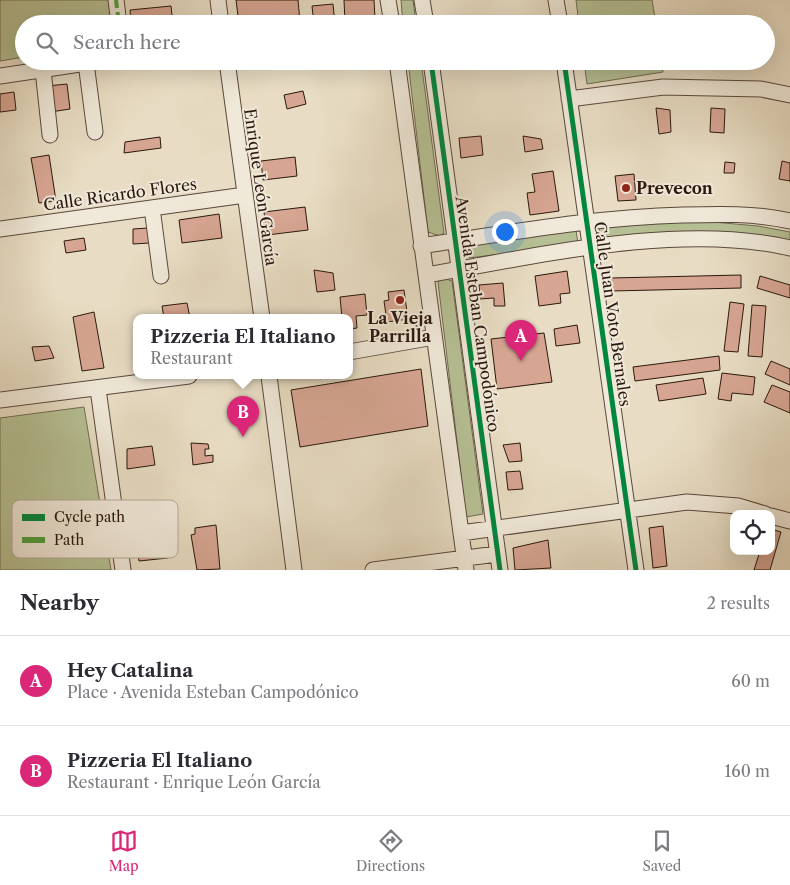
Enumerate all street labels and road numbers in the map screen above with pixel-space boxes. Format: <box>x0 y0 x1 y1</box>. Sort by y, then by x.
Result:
street label: Enrique León García <box>240 107 282 267</box>
street label: Calle Ricardo Flores <box>42 173 198 215</box>
street label: Avenida Esteban Campodónico <box>451 194 504 433</box>
street label: Calle Juan Voto Bernales <box>590 220 636 408</box>

